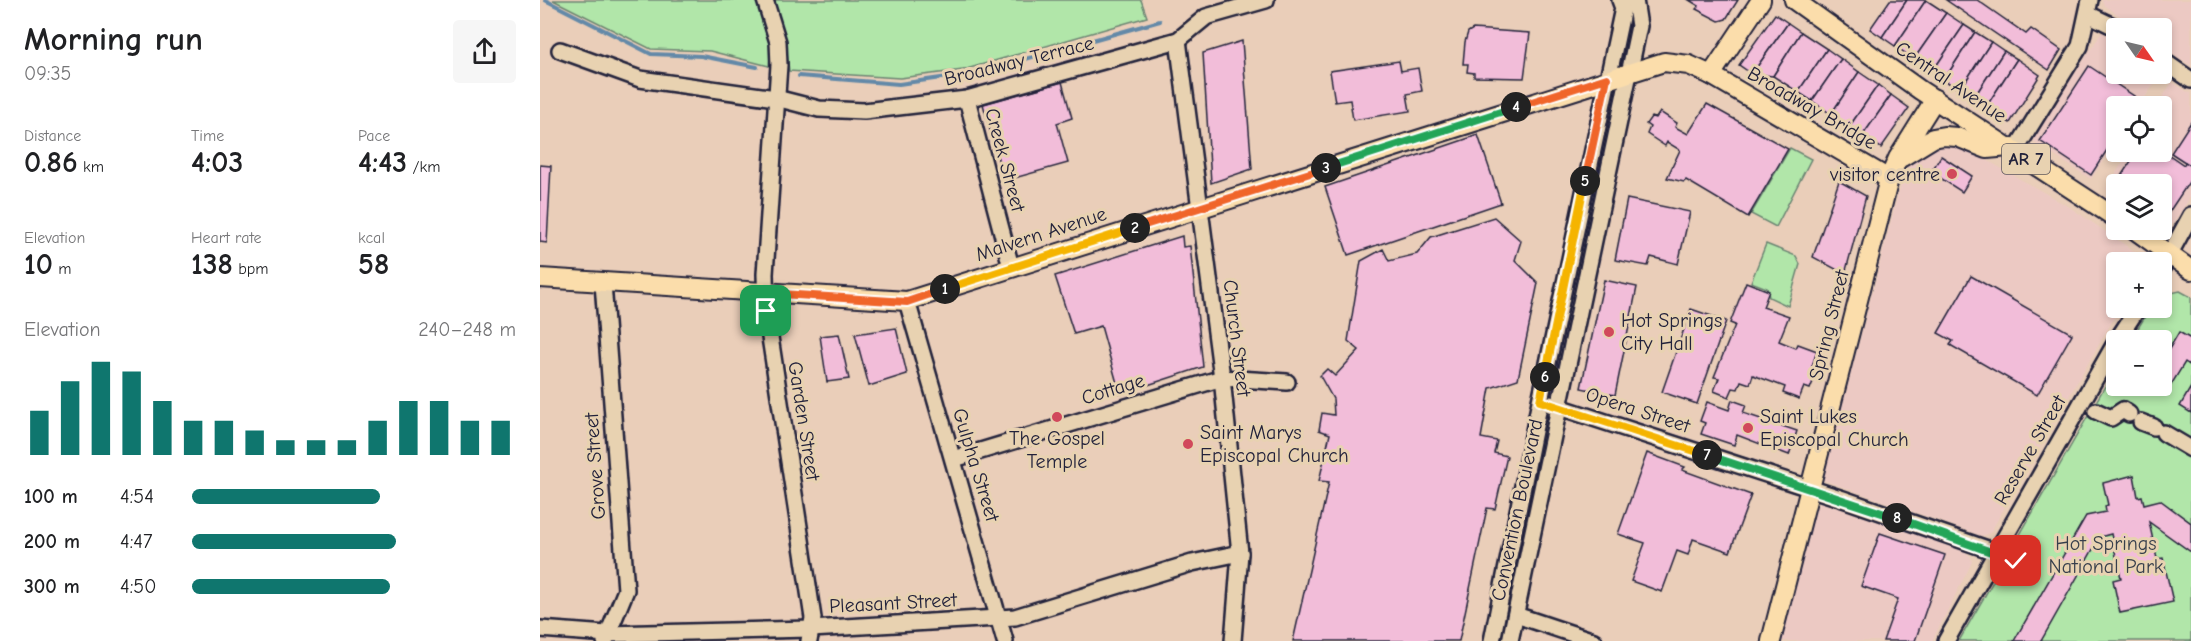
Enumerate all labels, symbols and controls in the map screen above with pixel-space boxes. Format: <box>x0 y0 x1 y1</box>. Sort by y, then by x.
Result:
north arrow <box>2106 18 2172 84</box>
map controls <box>2106 18 2172 396</box>
text: Morning run <box>24 20 203 58</box>
button: share <box>453 20 516 83</box>
street label: Broadway Terrace <box>942 31 1096 91</box>
street label: Central Avenue <box>1891 36 2011 128</box>
text: 09:35 <box>24 62 71 85</box>
street label: Broadway Bridge <box>1743 62 1881 154</box>
pin: 4 <box>1501 92 1531 122</box>
button: locate <box>2106 96 2172 162</box>
text: 4 <box>1512 98 1520 116</box>
street label: Creek Street <box>980 106 1030 216</box>
text: Distance <box>24 127 81 145</box>
text: Time <box>191 127 224 145</box>
text: Pace <box>358 127 390 145</box>
road number: AR 7 <box>2002 144 2050 174</box>
text: 0.86 <box>24 145 78 180</box>
text: 4:03 <box>191 145 243 180</box>
text: 4:43 <box>358 145 407 180</box>
pin: 3 <box>1311 153 1341 183</box>
text: km <box>78 158 104 176</box>
text: /km <box>407 158 440 176</box>
text: 3 <box>1322 159 1330 177</box>
place label: visitor centre <box>1829 163 1940 186</box>
pin: 5 <box>1570 166 1600 196</box>
marker: visitor centre <box>1945 167 1959 181</box>
text: 5 <box>1581 172 1589 190</box>
button: layers <box>2106 174 2172 240</box>
street label: Malvern Avenue <box>973 202 1109 266</box>
pin: 2 <box>1120 213 1150 243</box>
text: 2 <box>1131 219 1139 237</box>
text: Elevation <box>24 229 85 247</box>
text: Heart rate <box>191 229 262 247</box>
text: kcal <box>358 229 385 247</box>
text: 10 <box>24 247 53 282</box>
text: 138 <box>191 247 233 282</box>
text: 58 <box>358 247 389 282</box>
button: + <box>2106 252 2172 318</box>
text: m <box>53 260 72 278</box>
text: bpm <box>233 260 269 278</box>
street label: Spring Street <box>1804 266 1854 382</box>
pin: 1 <box>930 274 960 304</box>
street label: Church Street <box>1218 278 1256 399</box>
text: 1 <box>942 280 948 298</box>
pin <box>740 285 791 336</box>
icon: arrive <box>749 294 782 327</box>
place label: Hot Springs City Hall <box>1621 309 1722 355</box>
text: Elevation <box>24 318 101 341</box>
text: 240–248 m <box>418 318 516 341</box>
marker: Hot Springs City Hall <box>1602 325 1616 339</box>
button: − <box>2106 330 2172 396</box>
street label: Garden Street <box>783 360 825 484</box>
pin: 6 <box>1530 362 1560 392</box>
text: 6 <box>1541 368 1549 386</box>
street label: Cottage <box>1079 369 1147 409</box>
street label: Opera Street <box>1583 382 1694 438</box>
street label: Reserve Street <box>1989 390 2071 509</box>
place label: Saint Lukes Episcopal Church <box>1760 405 1909 451</box>
street label: Gulpha Street <box>948 406 1005 526</box>
marker: The Gospel Temple <box>1050 410 1064 424</box>
street label: Grove Street <box>580 411 610 520</box>
street label: Convention Boulevard <box>1486 417 1548 603</box>
place label: Saint Marys Episcopal Church <box>1200 421 1349 467</box>
marker: Saint Lukes Episcopal Church <box>1741 421 1755 435</box>
place label: The Gospel Temple <box>1009 427 1105 473</box>
marker: Saint Marys Episcopal Church <box>1181 437 1195 451</box>
pin: 7 <box>1692 440 1722 470</box>
text: 7 <box>1703 446 1711 464</box>
text: 100 m <box>24 485 78 508</box>
text: 4:54 <box>120 485 154 508</box>
pin: 8 <box>1882 503 1912 533</box>
text: 8 <box>1893 509 1901 527</box>
text: 200 m <box>24 530 80 553</box>
text: 4:47 <box>120 530 152 553</box>
park label: Hot Springs National Park <box>2048 532 2164 578</box>
pin <box>1990 535 2041 586</box>
icon: check <box>1999 544 2032 577</box>
text: 300 m <box>24 575 80 598</box>
text: 4:50 <box>120 575 156 598</box>
street label: Pleasant Street <box>828 588 959 618</box>

